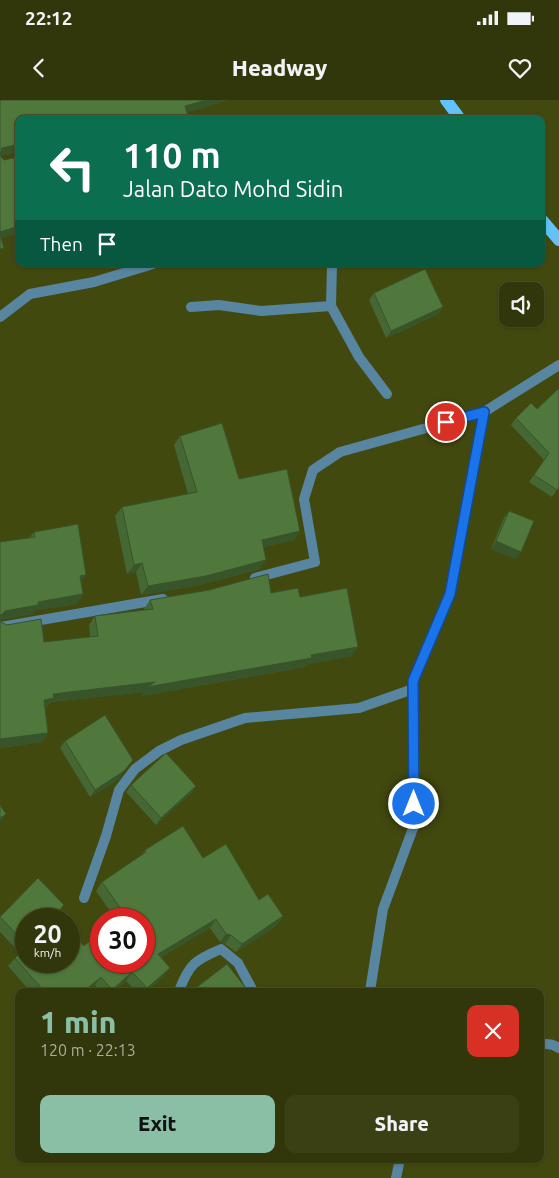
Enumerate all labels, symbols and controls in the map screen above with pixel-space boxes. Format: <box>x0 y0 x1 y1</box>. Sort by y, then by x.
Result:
text: 22:12 <box>25 7 73 29</box>
icon: back <box>25 54 53 82</box>
icon: heart <box>506 54 534 82</box>
text: Headway <box>232 55 327 80</box>
icon: left <box>40 135 105 200</box>
text: 110 m <box>123 135 221 175</box>
text: Jalan Dato Mohd Sidin <box>123 176 343 201</box>
icon: arrive <box>93 230 121 258</box>
text: Then <box>40 233 83 255</box>
map controls <box>499 282 544 327</box>
button: sound <box>499 282 544 327</box>
pin <box>425 401 467 443</box>
icon: arrive <box>432 408 460 436</box>
position arrow <box>387 777 439 829</box>
speed limit sign: 30 <box>90 908 155 973</box>
text: 20 <box>33 920 62 948</box>
text: km/h <box>34 946 61 959</box>
text: 1 min <box>40 1005 116 1039</box>
button: close <box>467 1005 519 1057</box>
text: 120 m · 22:13 <box>40 1041 136 1059</box>
button: Exit <box>40 1095 275 1153</box>
button: Share <box>285 1095 519 1153</box>

